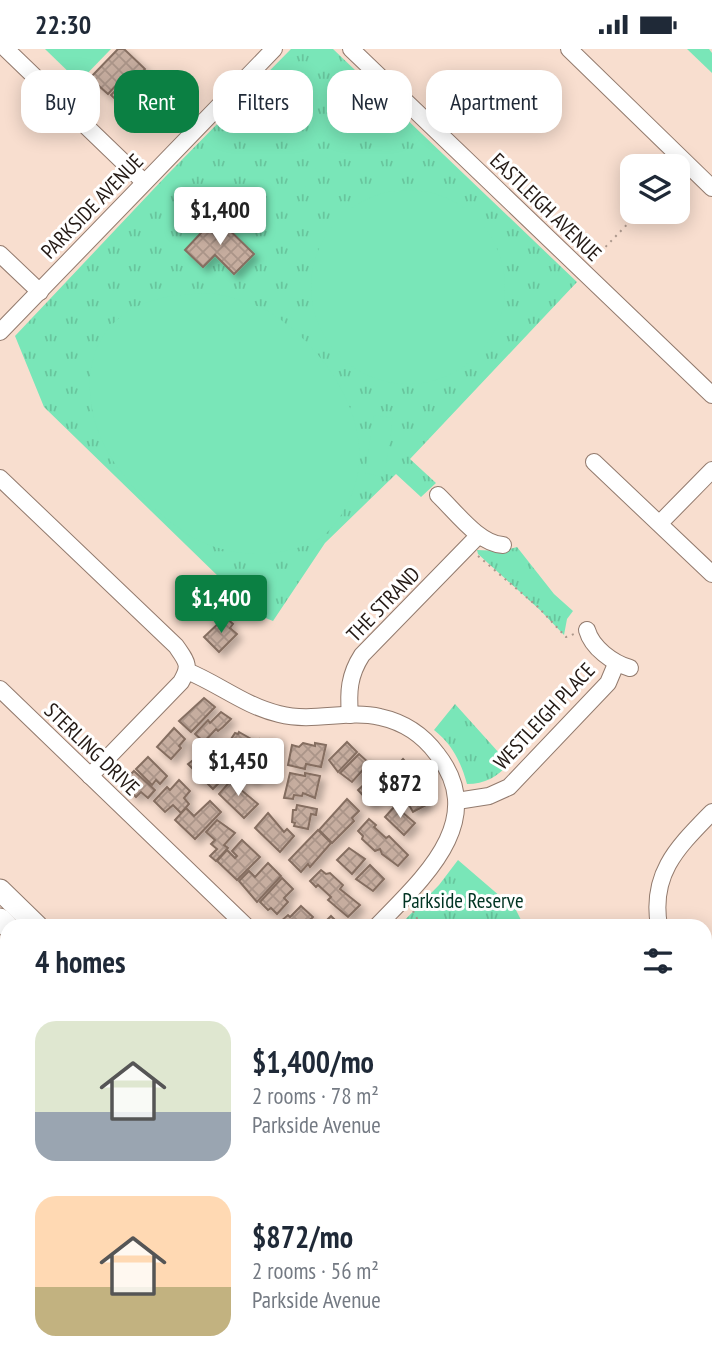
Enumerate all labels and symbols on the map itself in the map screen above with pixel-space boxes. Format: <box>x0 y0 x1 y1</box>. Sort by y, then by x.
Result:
street label: EASTLEIGH AVENUE <box>485 147 607 267</box>
street label: PARKSIDE AVENUE <box>35 148 149 264</box>
pin: $1,400 <box>163 187 277 247</box>
street label: THE STRAND <box>341 561 425 647</box>
pin: $1,400 <box>164 575 278 635</box>
street label: WESTLEIGH PLACE <box>488 657 600 775</box>
street label: STERLING DRIVE <box>39 697 145 801</box>
pin: $1,450 <box>181 739 295 798</box>
pin: $872 <box>359 761 441 820</box>
park label: Parkside Reserve <box>402 887 524 914</box>

